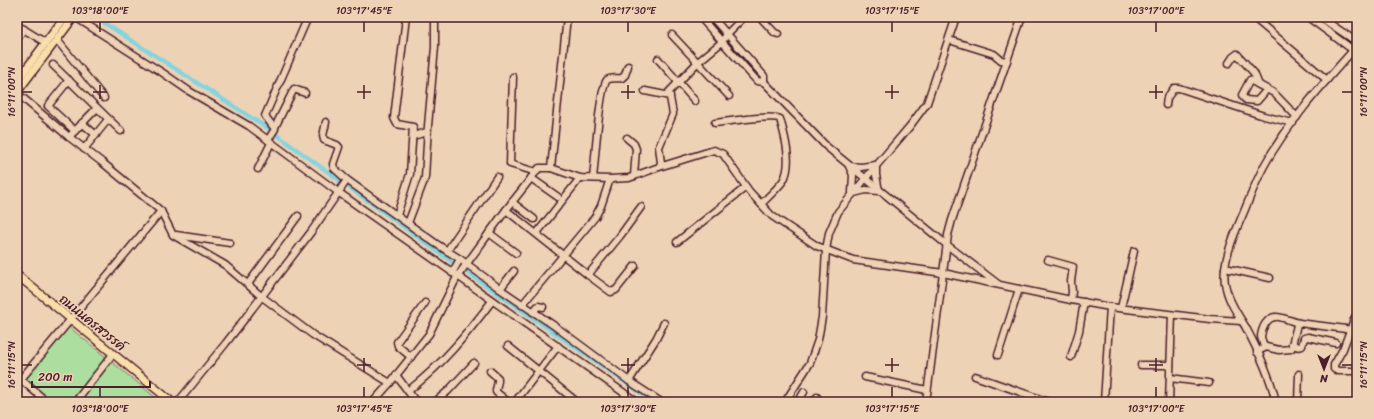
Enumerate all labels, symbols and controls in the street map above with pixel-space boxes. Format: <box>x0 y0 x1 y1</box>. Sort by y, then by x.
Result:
text: 103°18'00"E <box>72 2 130 20</box>
text: 103°17'45"E <box>336 2 394 20</box>
text: 103°17'30"E <box>600 2 657 20</box>
text: 103°17'15"E <box>865 2 921 20</box>
text: 103°17'00"E <box>1128 2 1186 20</box>
text: 16°11'00"N <box>3 67 21 117</box>
text: 16°11'00"N <box>1355 67 1373 117</box>
street label: ถนนนครสวรรค์ <box>54 288 134 359</box>
text: 16°11'15"N <box>3 341 21 389</box>
text: 16°11'15"N <box>1355 341 1373 389</box>
north arrow <box>1304 349 1344 389</box>
scale bar <box>32 363 150 389</box>
text: 200 m <box>38 366 72 388</box>
text: N <box>1320 369 1329 388</box>
text: 103°18'00"E <box>72 400 130 418</box>
text: 103°17'45"E <box>336 400 394 418</box>
text: 103°17'30"E <box>600 400 657 418</box>
text: 103°17'15"E <box>865 400 921 418</box>
text: 103°17'00"E <box>1128 400 1186 418</box>

